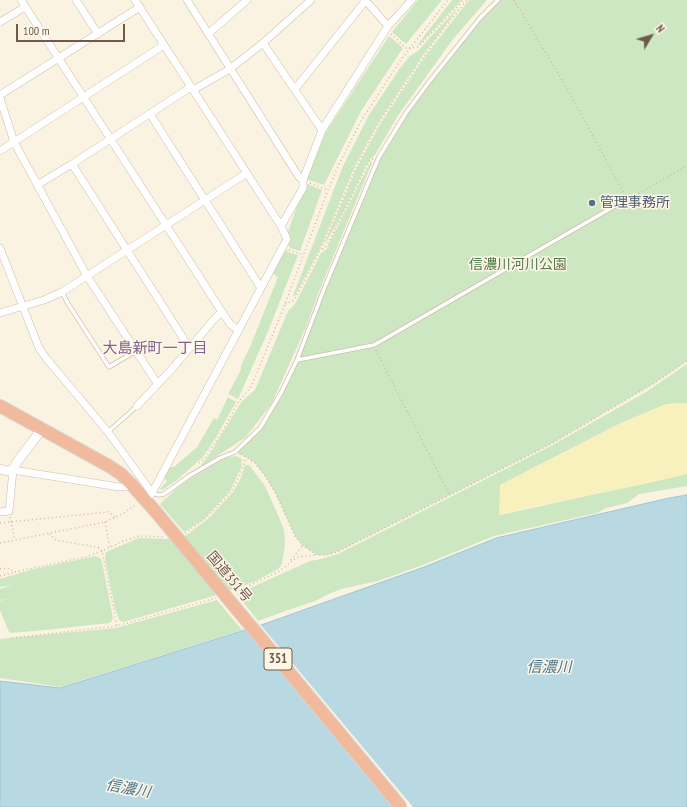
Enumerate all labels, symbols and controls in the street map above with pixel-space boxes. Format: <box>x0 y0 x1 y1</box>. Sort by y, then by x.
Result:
scale bar <box>18 16 127 42</box>
north arrow <box>631 16 671 56</box>
text: N <box>653 22 668 35</box>
text: 100 m <box>23 23 50 38</box>
place label: 管理事務所 <box>600 195 670 211</box>
marker: 管理事務所 <box>587 198 597 208</box>
park label: 信濃川河川公園 <box>469 257 567 273</box>
district label: 大島新町一丁目 <box>103 340 207 358</box>
street label: 国道351号 <box>203 548 255 606</box>
road number: 351 <box>264 648 292 670</box>
water label: 信濃川 <box>527 659 571 677</box>
water label: 信濃川 <box>104 776 152 802</box>

